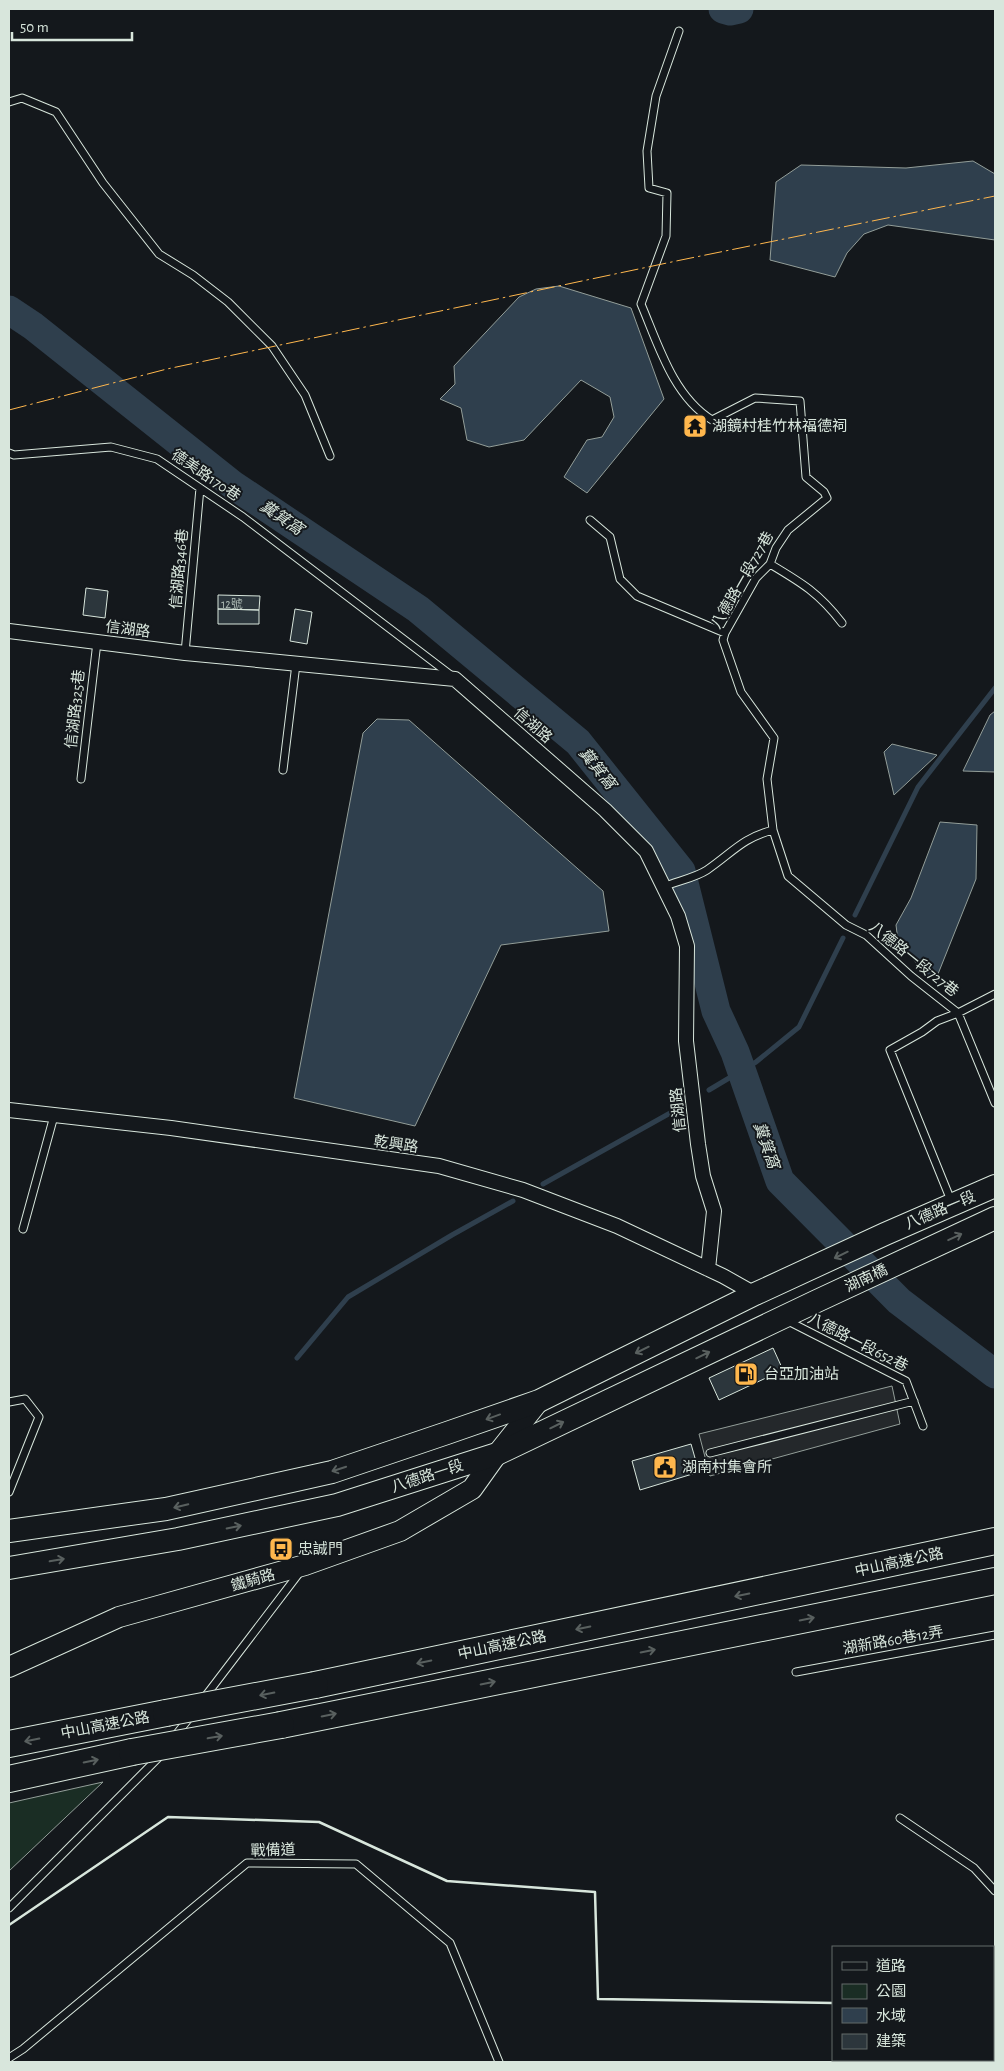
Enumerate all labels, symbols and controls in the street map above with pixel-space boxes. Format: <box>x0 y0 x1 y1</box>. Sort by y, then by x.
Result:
scale bar <box>12 10 132 42</box>
text: 50 m <box>20 20 49 35</box>
temple icon: 湖鏡村桂竹林福德祠 <box>682 413 708 439</box>
place label: 湖鏡村桂竹林福德祠 <box>712 417 847 434</box>
street label: 德美路170巷 <box>169 445 244 504</box>
water label: 糞箕窩 <box>257 497 309 540</box>
street label: 信湖路346巷 <box>168 528 190 610</box>
street label: 八德路一段727巷 <box>707 528 776 631</box>
house number: 12號 <box>221 598 243 610</box>
street label: 信湖路 <box>105 618 151 640</box>
street label: 信湖路325巷 <box>63 669 87 749</box>
street label: 信湖路 <box>511 704 555 746</box>
water label: 糞箕窩 <box>576 744 621 795</box>
street label: 八德路一段727巷 <box>866 918 962 1000</box>
street label: 信湖路 <box>668 1087 688 1133</box>
water label: 糞箕窩 <box>751 1120 783 1173</box>
street label: 乾興路 <box>373 1133 419 1155</box>
street label: 八德路一段 <box>902 1187 978 1232</box>
one-way arrow <box>947 1232 962 1241</box>
one-way arrow <box>834 1251 849 1260</box>
street label: 湖南橋 <box>842 1261 890 1295</box>
street label: 八德路一段652巷 <box>805 1309 911 1374</box>
one-way arrow <box>635 1346 650 1355</box>
one-way arrow <box>695 1350 710 1359</box>
fuel station icon: 台亞加油站 <box>733 1361 759 1387</box>
place label: 台亞加油站 <box>764 1366 839 1382</box>
one-way arrow <box>486 1413 501 1422</box>
one-way arrow <box>549 1420 564 1429</box>
public building icon: 湖南村集會所 <box>652 1454 678 1480</box>
street label: 八德路一段 <box>389 1456 465 1495</box>
place label: 湖南村集會所 <box>682 1458 772 1475</box>
one-way arrow <box>332 1465 348 1474</box>
one-way arrow <box>173 1502 189 1511</box>
one-way arrow <box>225 1522 241 1532</box>
bus stop icon: 忠誠門 <box>268 1536 294 1562</box>
place label: 忠誠門 <box>298 1541 343 1557</box>
street label: 中山高速公路 <box>853 1544 945 1579</box>
one-way arrow <box>48 1555 64 1565</box>
street label: 鐵騎路 <box>229 1566 277 1594</box>
one-way arrow <box>735 1591 751 1600</box>
one-way arrow <box>798 1613 814 1623</box>
street label: 湖新路60巷12弄 <box>841 1623 945 1657</box>
one-way arrow <box>576 1624 592 1634</box>
street label: 中山高速公路 <box>456 1627 548 1662</box>
one-way arrow <box>639 1645 655 1655</box>
one-way arrow <box>417 1658 433 1667</box>
one-way arrow <box>480 1678 496 1687</box>
one-way arrow <box>259 1690 275 1700</box>
street label: 中山高速公路 <box>59 1708 151 1741</box>
one-way arrow <box>321 1710 337 1719</box>
one-way arrow <box>206 1731 222 1741</box>
one-way arrow <box>25 1735 41 1745</box>
one-way arrow <box>82 1756 98 1765</box>
street label: 戰備道 <box>250 1841 296 1859</box>
legend <box>832 1946 994 2061</box>
text: 道路 <box>876 1958 906 1974</box>
text: 公園 <box>876 1984 906 1999</box>
text: 水域 <box>876 2008 906 2024</box>
text: 建築 <box>876 2033 906 2049</box>

